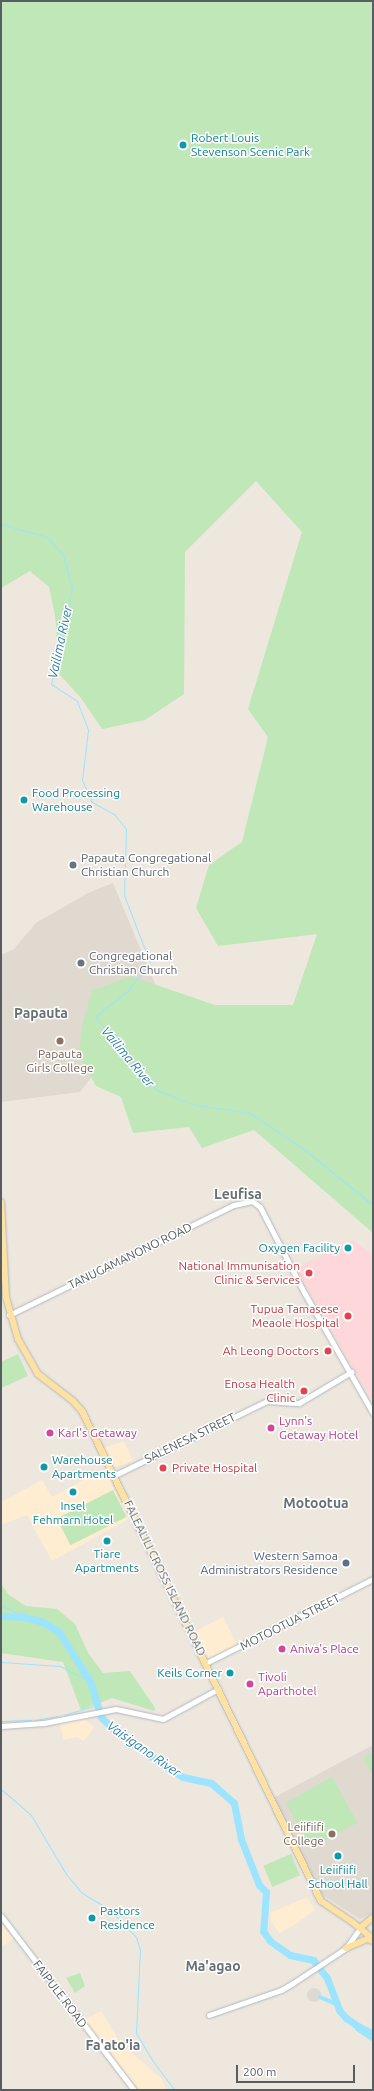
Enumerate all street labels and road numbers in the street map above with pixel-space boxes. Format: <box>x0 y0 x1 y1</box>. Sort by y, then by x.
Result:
street label: TANUGAMANONO ROAD <box>66 1220 194 1292</box>
street label: SALENESA STREET <box>142 1410 238 1466</box>
street label: FALEALILI CROSS ISLAND ROAD <box>121 1498 209 1658</box>
street label: MOTOOTUA STREET <box>238 1591 342 1653</box>
street label: FAIPULE ROAD <box>30 1957 90 2031</box>

